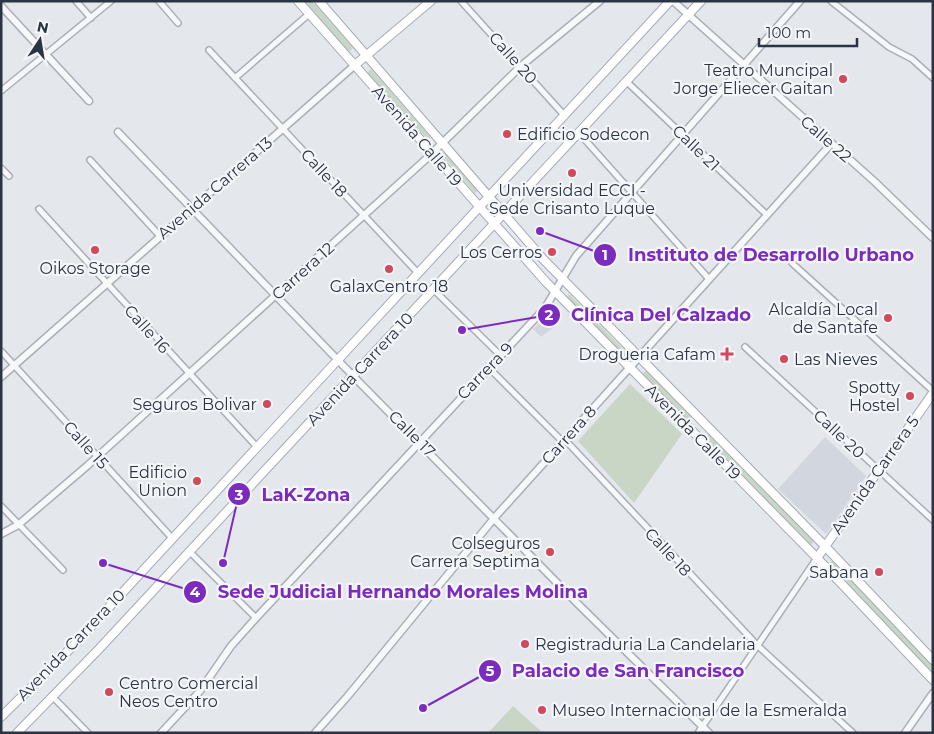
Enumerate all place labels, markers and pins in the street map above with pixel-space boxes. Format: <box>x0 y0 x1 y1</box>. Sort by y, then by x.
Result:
place label: Teatro Muncipal Jorge Eliecer Gaitan <box>672 61 833 98</box>
marker: Teatro Muncipal Jorge Eliecer Gaitan <box>837 73 849 85</box>
place label: Edificio Sodecon <box>517 125 650 144</box>
marker: Edificio Sodecon <box>501 128 513 140</box>
marker: Universidad ECCI - Sede Crisanto Luque <box>566 167 578 179</box>
place label: Universidad ECCI - Sede Crisanto Luque <box>489 181 655 218</box>
callout: Instituto de Desarrollo Urbano <box>593 238 924 271</box>
place label: Los Cerros <box>460 243 542 262</box>
marker: Oikos Storage <box>89 244 101 256</box>
marker: Los Cerros <box>546 246 558 258</box>
place label: Oikos Storage <box>40 259 150 278</box>
marker: GalaxCentro 18 <box>383 263 395 275</box>
place label: GalaxCentro 18 <box>330 277 448 296</box>
callout: Clínica Del Calzado <box>536 298 761 331</box>
place label: Alcaldía Local de Santafe <box>769 300 878 337</box>
marker: Alcaldía Local de Santafe <box>882 312 894 324</box>
place label: Drogueria Cafam <box>579 345 716 364</box>
marker: Drogueria Cafam <box>720 347 734 361</box>
place label: Las Nieves <box>794 350 878 369</box>
marker: Las Nieves <box>778 353 790 365</box>
place label: Spotty Hostel <box>848 378 900 415</box>
marker: Spotty Hostel <box>904 390 916 402</box>
place label: Seguros Bolivar <box>133 395 257 414</box>
marker: Seguros Bolivar <box>261 398 273 410</box>
place label: Edificio Union <box>128 463 187 500</box>
marker: Edificio Union <box>191 475 203 487</box>
callout: LaK-Zona <box>227 478 361 511</box>
place label: Colseguros Carrera Septima <box>410 534 540 571</box>
marker: Colseguros Carrera Septima <box>544 546 556 558</box>
place label: Sabana <box>809 563 869 582</box>
marker: Sabana <box>873 566 885 578</box>
callout: Sede Judicial Hernando Morales Molina <box>183 575 598 608</box>
place label: Registraduria La Candelaria <box>535 635 756 654</box>
marker: Registraduria La Candelaria <box>519 638 531 650</box>
callout: Palacio de San Francisco <box>477 654 755 687</box>
place label: Centro Comercial Neos Centro <box>119 674 258 711</box>
marker: Centro Comercial Neos Centro <box>103 686 115 698</box>
place label: Museo Internacional de la Esmeralda <box>552 701 847 720</box>
marker: Museo Internacional de la Esmeralda <box>536 704 548 716</box>

